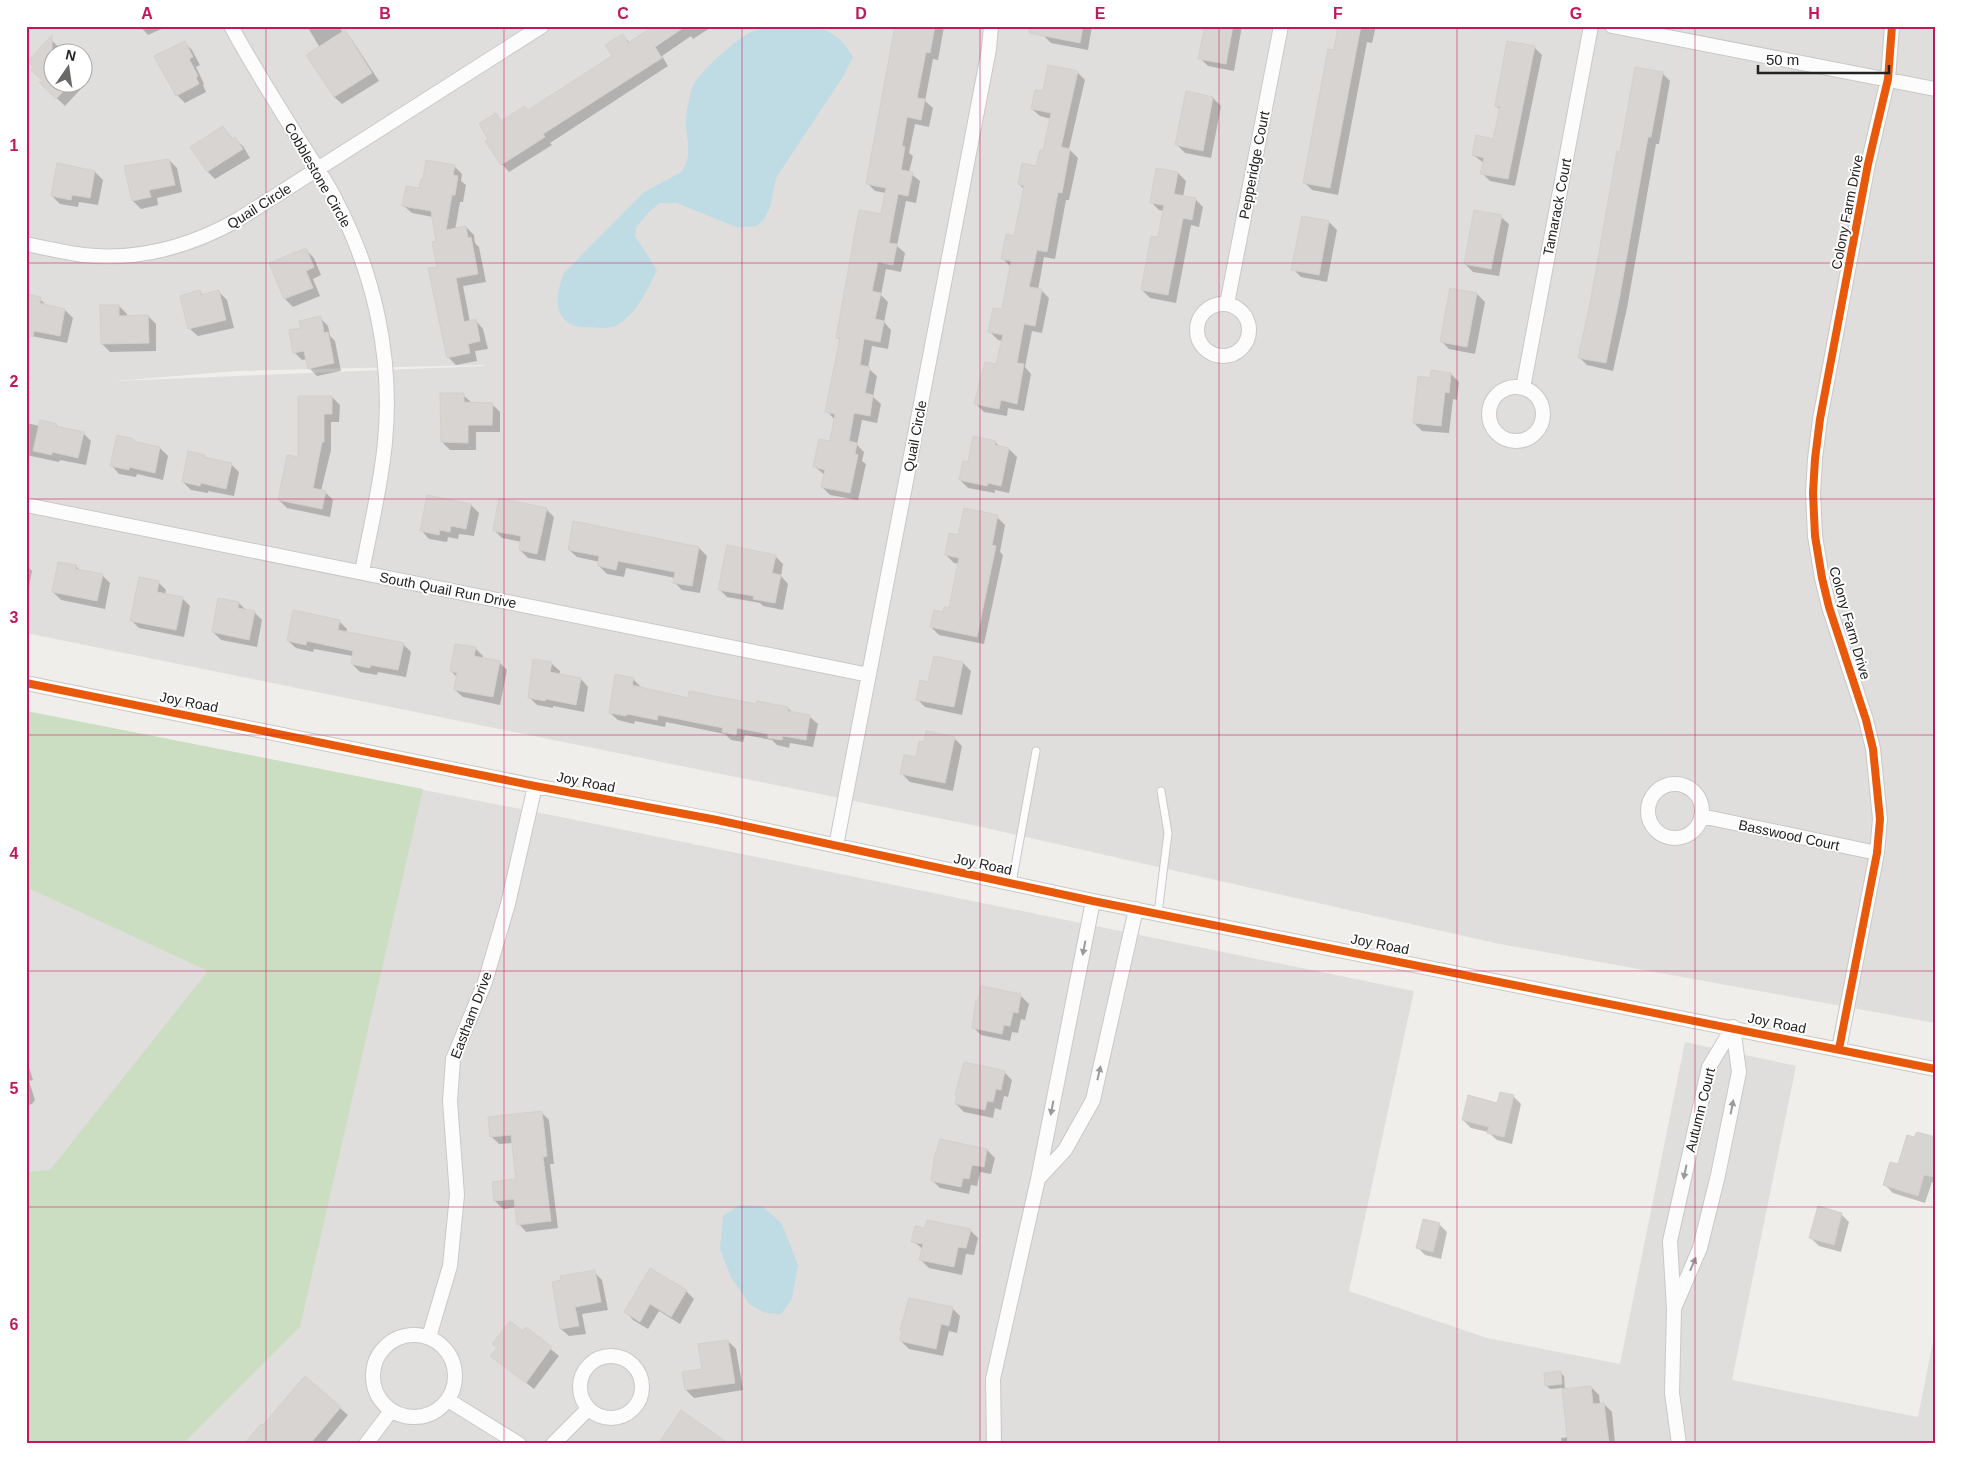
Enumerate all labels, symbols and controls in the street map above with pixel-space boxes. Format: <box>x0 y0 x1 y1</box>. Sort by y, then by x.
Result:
text: A <box>141 5 153 22</box>
text: B <box>379 5 391 22</box>
text: C <box>617 5 629 22</box>
text: D <box>855 5 867 22</box>
text: E <box>1095 5 1106 22</box>
text: F <box>1333 5 1343 22</box>
text: G <box>1570 5 1582 22</box>
text: H <box>1808 5 1820 22</box>
north arrow <box>42 42 92 92</box>
scale bar <box>1758 42 1890 74</box>
text: N <box>64 46 78 64</box>
text: 50 m <box>1766 51 1799 68</box>
street label: Pepperidge Court <box>1236 110 1272 220</box>
street label: Cobblestone Circle <box>281 120 355 230</box>
text: 1 <box>10 137 19 154</box>
street label: Colony Farm Drive <box>1828 153 1866 271</box>
street label: Tamarack Court <box>1540 157 1574 257</box>
street label: Quail Circle <box>224 180 294 232</box>
text: 2 <box>10 373 19 390</box>
street label: Quail Circle <box>900 399 930 473</box>
street label: Colony Farm Drive <box>1826 565 1874 681</box>
street label: South Quail Run Drive <box>378 569 518 611</box>
text: 3 <box>10 609 19 626</box>
street label: Joy Road <box>158 689 220 715</box>
street label: Joy Road <box>555 769 617 795</box>
street label: Basswood Court <box>1737 816 1841 854</box>
text: 4 <box>10 845 19 862</box>
street label: Joy Road <box>952 850 1014 878</box>
street label: Joy Road <box>1349 931 1411 957</box>
one-way arrow <box>1080 941 1088 957</box>
street label: Eastham Drive <box>447 969 495 1061</box>
street label: Joy Road <box>1746 1010 1808 1036</box>
one-way arrow <box>1095 1066 1103 1081</box>
street label: Autumn Court <box>1682 1066 1718 1154</box>
text: 5 <box>10 1080 19 1097</box>
one-way arrow <box>1728 1099 1736 1115</box>
one-way arrow <box>1048 1100 1056 1115</box>
one-way arrow <box>1681 1164 1689 1180</box>
one-way arrow <box>1690 1257 1698 1272</box>
text: 6 <box>10 1316 19 1333</box>

